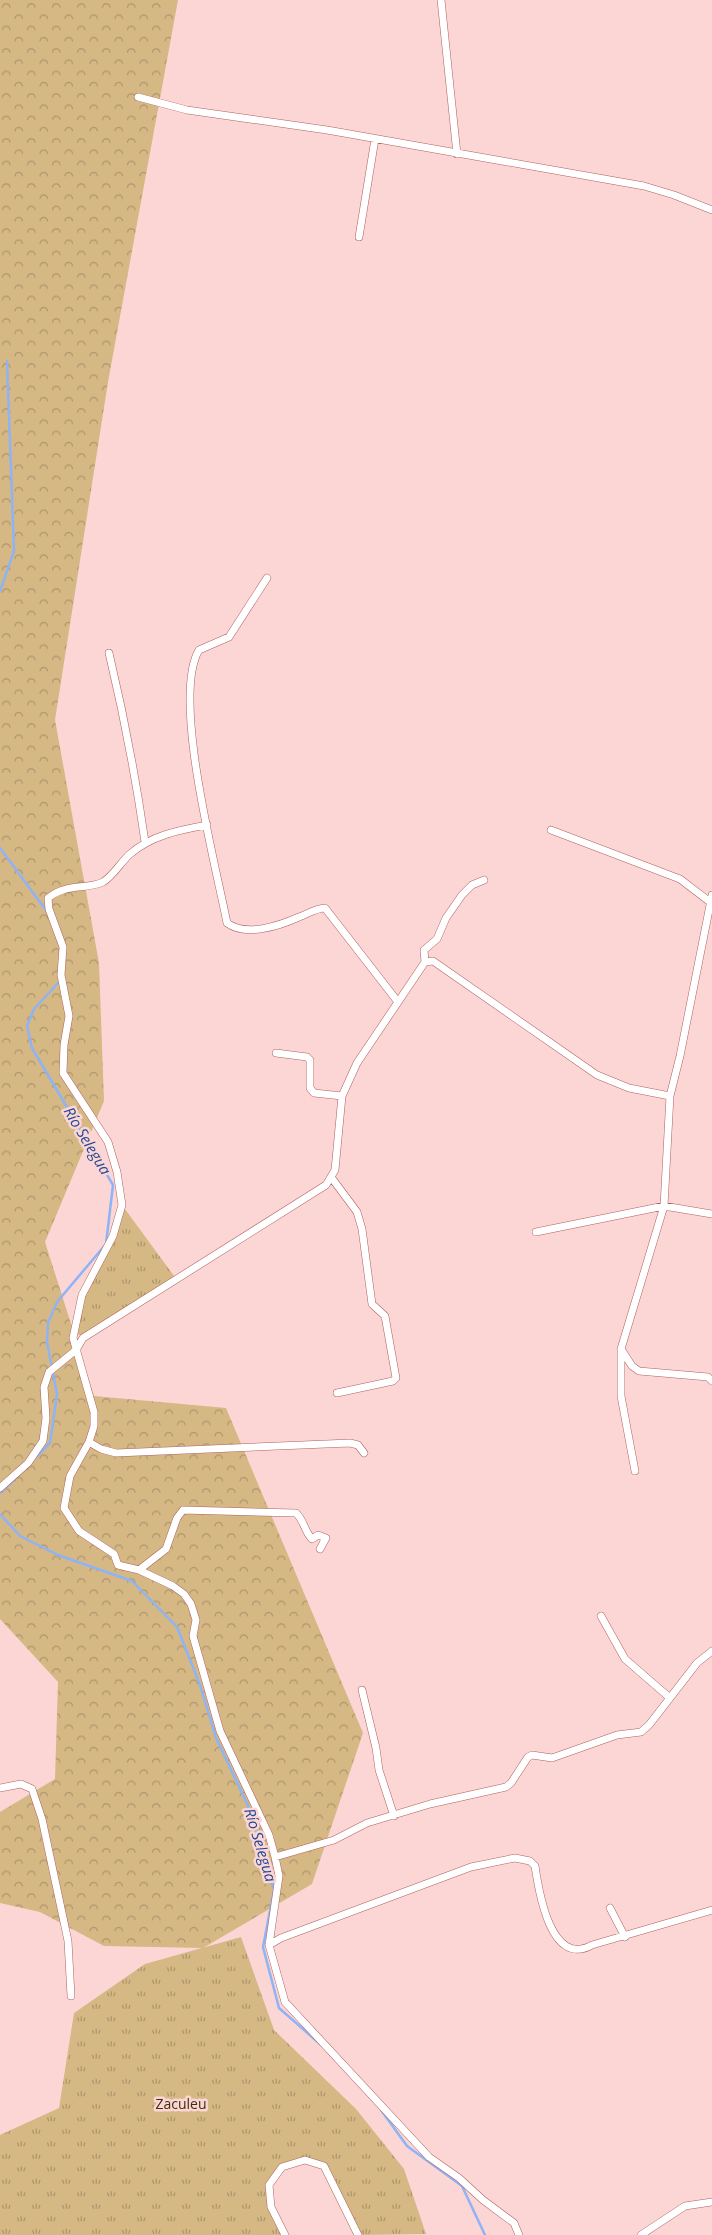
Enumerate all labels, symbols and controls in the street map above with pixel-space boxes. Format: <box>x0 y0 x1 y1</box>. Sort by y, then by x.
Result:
water label: Río Selegua <box>60 1103 116 1179</box>
water label: Río Selegua <box>240 1805 282 1884</box>
park label: Zaculeu <box>155 2094 207 2113</box>

